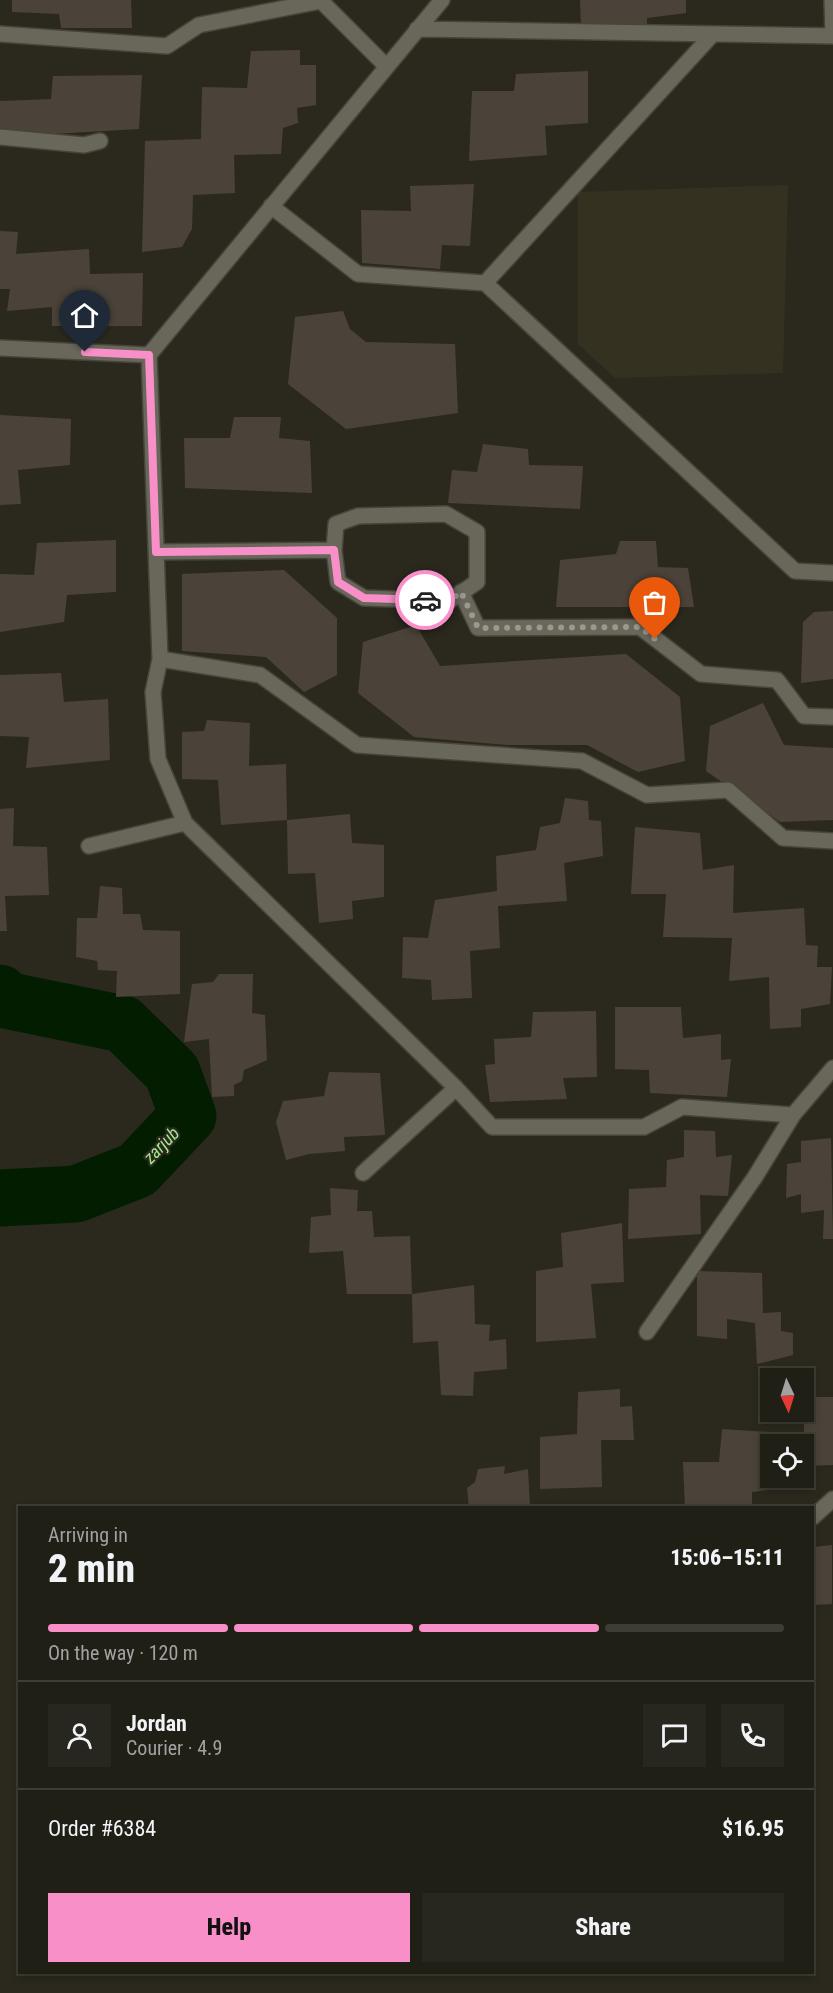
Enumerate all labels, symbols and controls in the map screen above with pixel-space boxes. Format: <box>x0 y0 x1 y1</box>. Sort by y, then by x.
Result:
pin <box>59 290 110 352</box>
icon: home <box>68 299 101 332</box>
courier <box>395 570 455 630</box>
pin <box>629 577 680 639</box>
icon: car <box>409 584 442 617</box>
icon: bag <box>638 586 671 619</box>
water label: zarjub <box>138 1122 183 1168</box>
north arrow <box>760 1368 814 1422</box>
map controls <box>760 1368 814 1488</box>
button: locate <box>760 1434 814 1488</box>
text: Arriving in <box>48 1523 128 1547</box>
text: 15:06–15:11 <box>670 1545 784 1570</box>
text: 2 min <box>48 1546 135 1592</box>
text: On the way · 120 m <box>48 1641 198 1665</box>
button: person <box>48 1704 111 1767</box>
button: chat <box>643 1704 706 1767</box>
button: phone <box>721 1704 784 1767</box>
text: Jordan <box>126 1711 187 1736</box>
text: Courier · 4.9 <box>126 1736 222 1760</box>
text: Order #6384 <box>48 1816 156 1841</box>
text: $16.95 <box>722 1816 784 1841</box>
button: Help <box>48 1893 410 1962</box>
button: Share <box>422 1893 784 1962</box>

